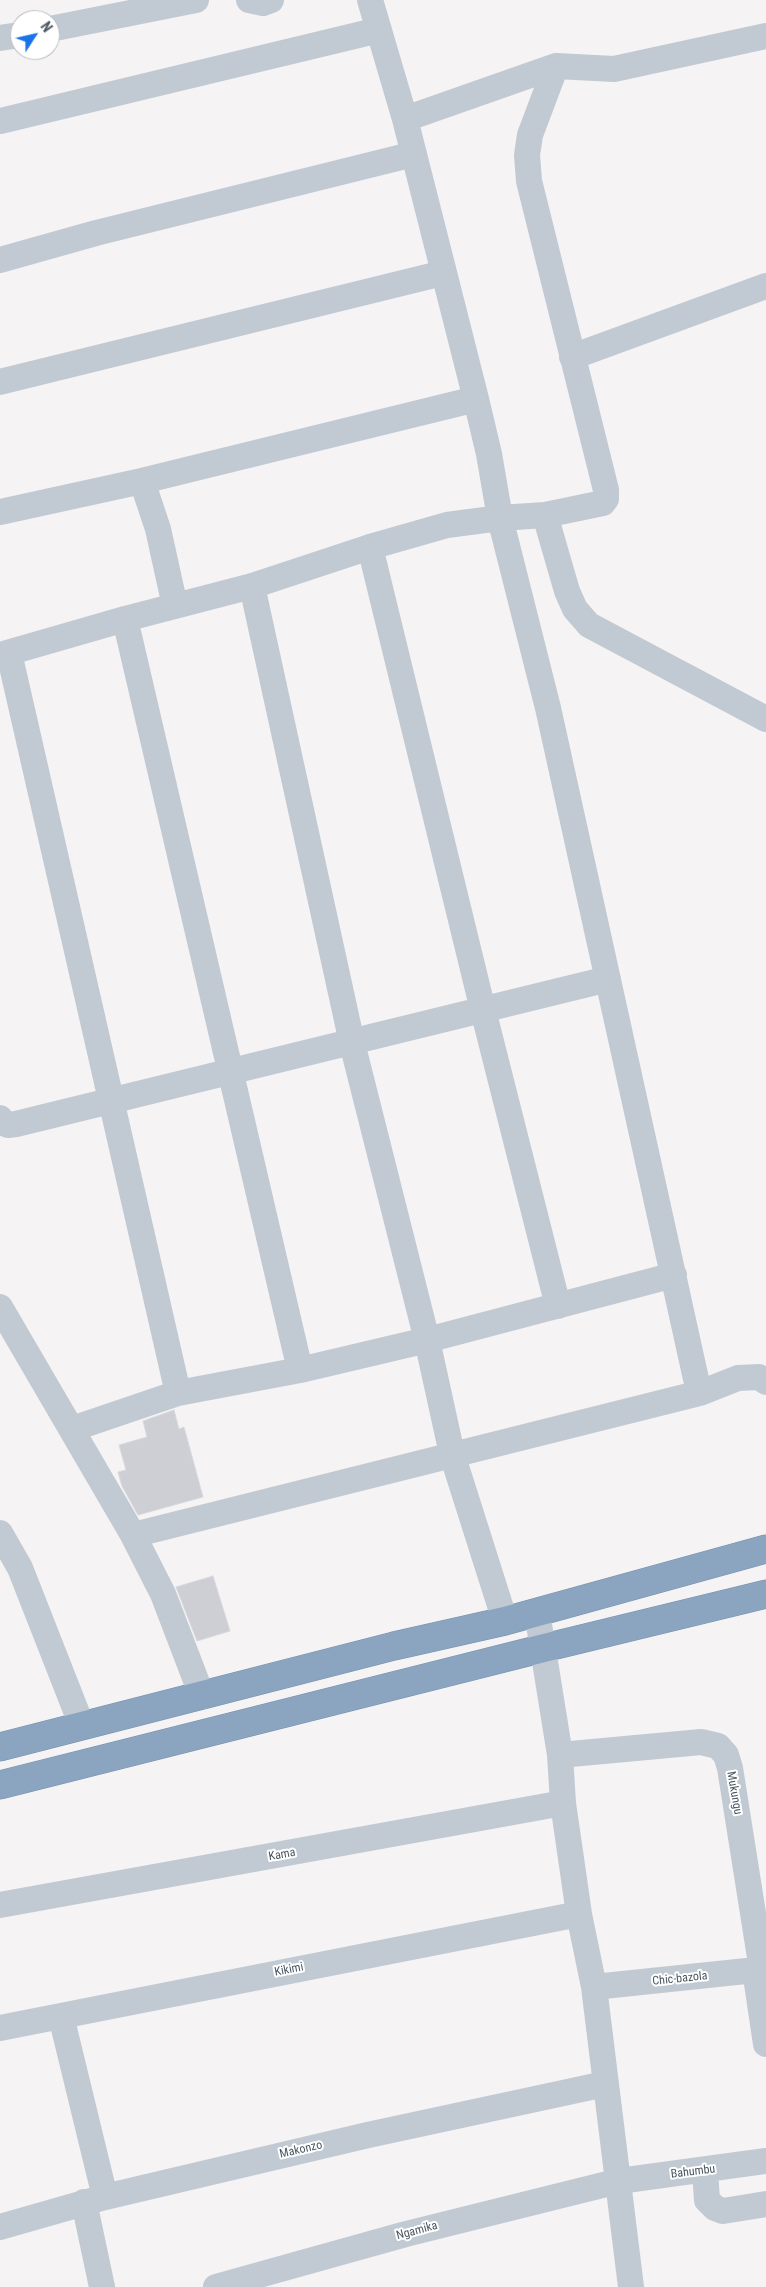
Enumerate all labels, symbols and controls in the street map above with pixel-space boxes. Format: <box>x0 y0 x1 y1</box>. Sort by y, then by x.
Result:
north arrow <box>10 10 60 60</box>
text: N <box>37 19 55 35</box>
street label: Mukungu <box>723 1770 745 1816</box>
street label: Kama <box>267 1846 297 1864</box>
street label: Kikimi <box>273 1960 305 1980</box>
street label: Chic-bazola <box>652 1969 708 1989</box>
street label: Makonzo <box>278 2138 324 2162</box>
street label: Bahumbu <box>670 2162 716 2182</box>
street label: Ngamika <box>395 2219 439 2243</box>

